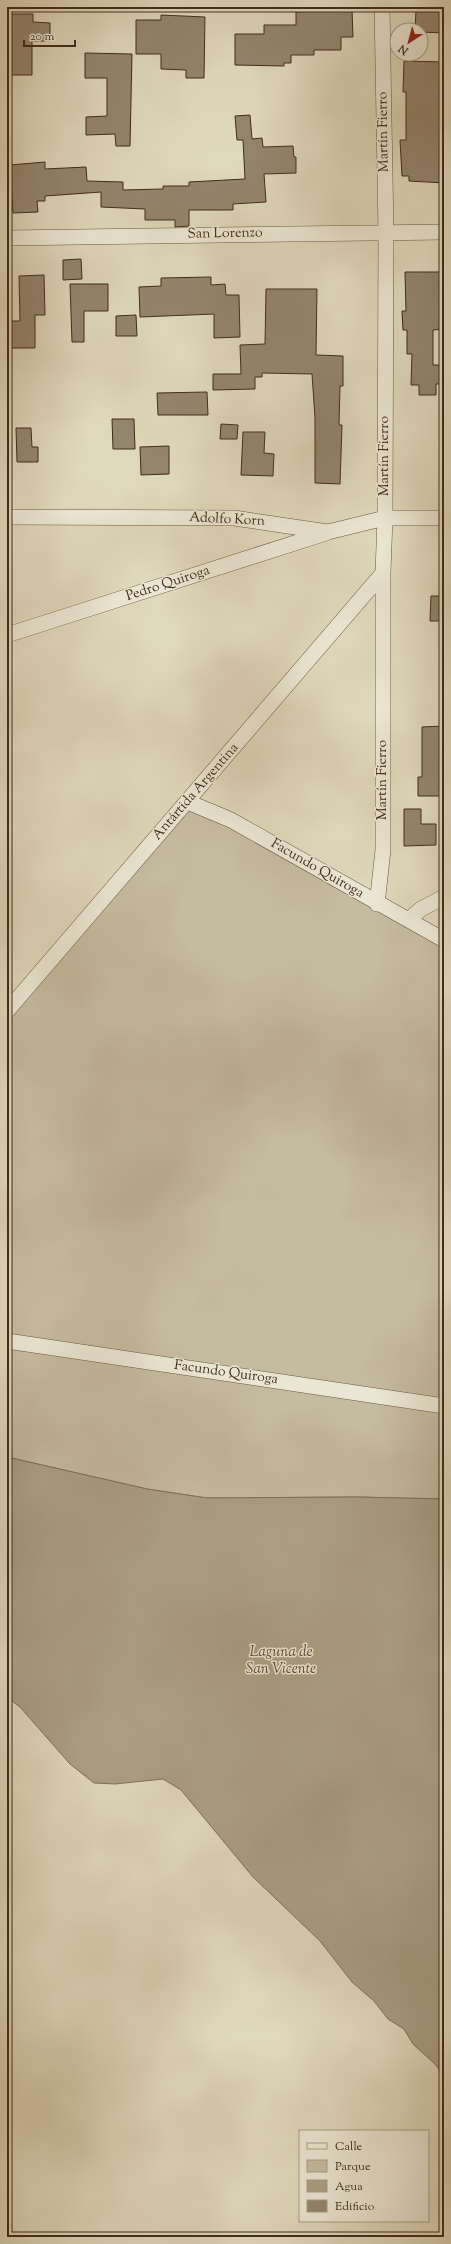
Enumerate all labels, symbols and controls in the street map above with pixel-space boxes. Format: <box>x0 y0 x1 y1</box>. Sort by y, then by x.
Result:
scale bar <box>24 22 75 48</box>
north arrow <box>389 22 429 62</box>
text: 20 m <box>30 28 55 46</box>
text: N <box>395 40 413 59</box>
street label: Martín Fierro <box>373 91 395 172</box>
street label: San Lorenzo <box>187 223 263 245</box>
street label: Martín Fierro <box>375 415 395 496</box>
street label: Adolfo Korn <box>189 508 265 532</box>
street label: Pedro Quiroga <box>123 561 213 607</box>
street label: Antártida Argentina <box>148 739 244 845</box>
street label: Martín Fierro <box>373 739 393 820</box>
street label: Facundo Quiroga <box>267 834 368 904</box>
street label: Facundo Quiroga <box>173 1356 280 1390</box>
water label: Laguna de San Vicente <box>246 1642 316 1680</box>
legend <box>299 2130 429 2222</box>
text: Calle <box>335 2138 363 2156</box>
text: Parque <box>335 2158 371 2176</box>
text: Agua <box>335 2178 363 2196</box>
text: Edificio <box>335 2198 375 2216</box>

